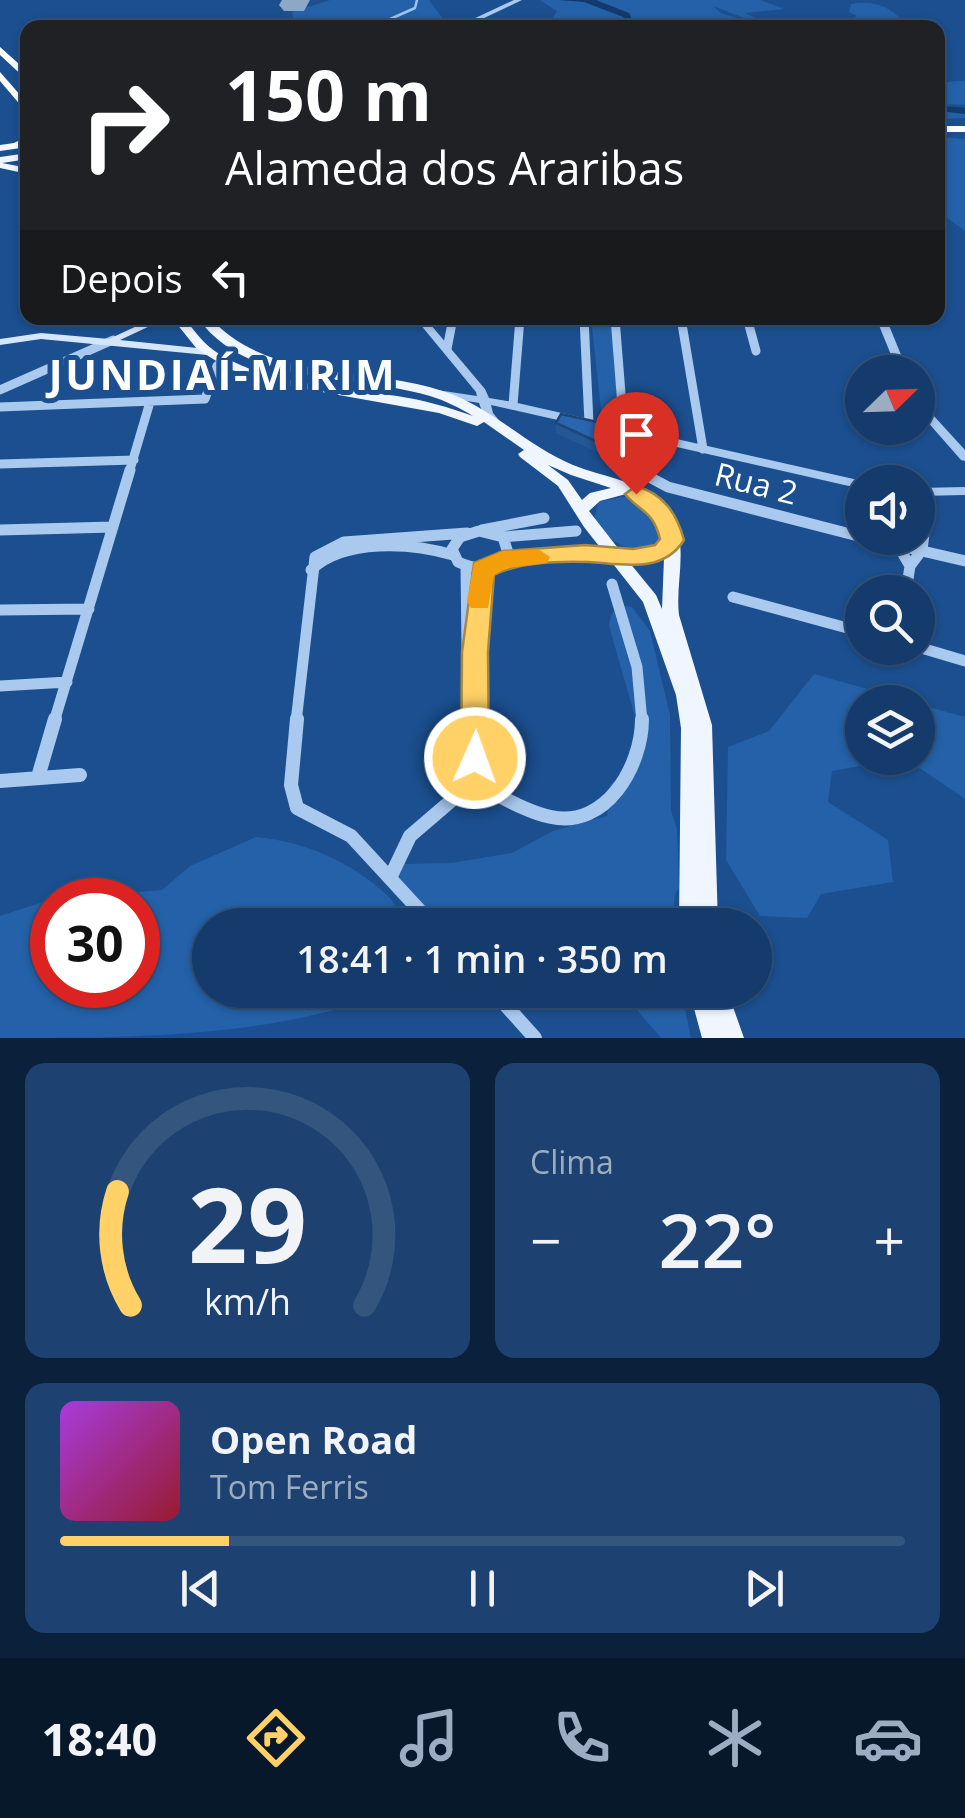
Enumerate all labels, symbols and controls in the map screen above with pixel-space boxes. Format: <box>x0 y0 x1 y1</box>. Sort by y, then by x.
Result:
text: 150 m <box>225 46 432 142</box>
icon: right <box>60 60 190 190</box>
text: Alameda dos Araribas <box>225 137 684 198</box>
icon: left <box>203 250 258 305</box>
text: Depois <box>60 252 183 304</box>
district label: JUNDIAÍ-MIRIM <box>45 345 397 402</box>
north arrow <box>845 355 935 445</box>
map controls <box>845 355 935 775</box>
pin <box>594 392 679 495</box>
icon: arrive <box>609 407 664 462</box>
street label: Rua 2 <box>711 452 802 514</box>
button: sound <box>845 465 935 555</box>
button: search <box>845 575 935 665</box>
button: layers <box>845 685 935 775</box>
position arrow <box>423 706 527 810</box>
speed limit sign: 30 <box>30 878 160 1008</box>
text: 18:41 · 1 min · 350 m <box>296 932 668 984</box>
text: Clima <box>530 1140 614 1183</box>
text: 29 <box>188 1152 307 1293</box>
text: 22° <box>659 1188 776 1290</box>
text: − <box>530 1202 561 1277</box>
text: + <box>874 1202 905 1277</box>
text: km/h <box>204 1277 291 1325</box>
text: Open Road <box>210 1413 417 1465</box>
text: Tom Ferris <box>210 1465 369 1508</box>
icon: previous <box>173 1561 228 1616</box>
icon: pause <box>455 1561 510 1616</box>
icon: next <box>737 1561 792 1616</box>
icon: directions <box>241 1703 311 1773</box>
icon: music <box>394 1703 464 1773</box>
icon: phone <box>547 1703 617 1773</box>
icon: climate <box>700 1703 770 1773</box>
icon: car <box>853 1703 923 1773</box>
text: 18:40 <box>42 1708 157 1769</box>

